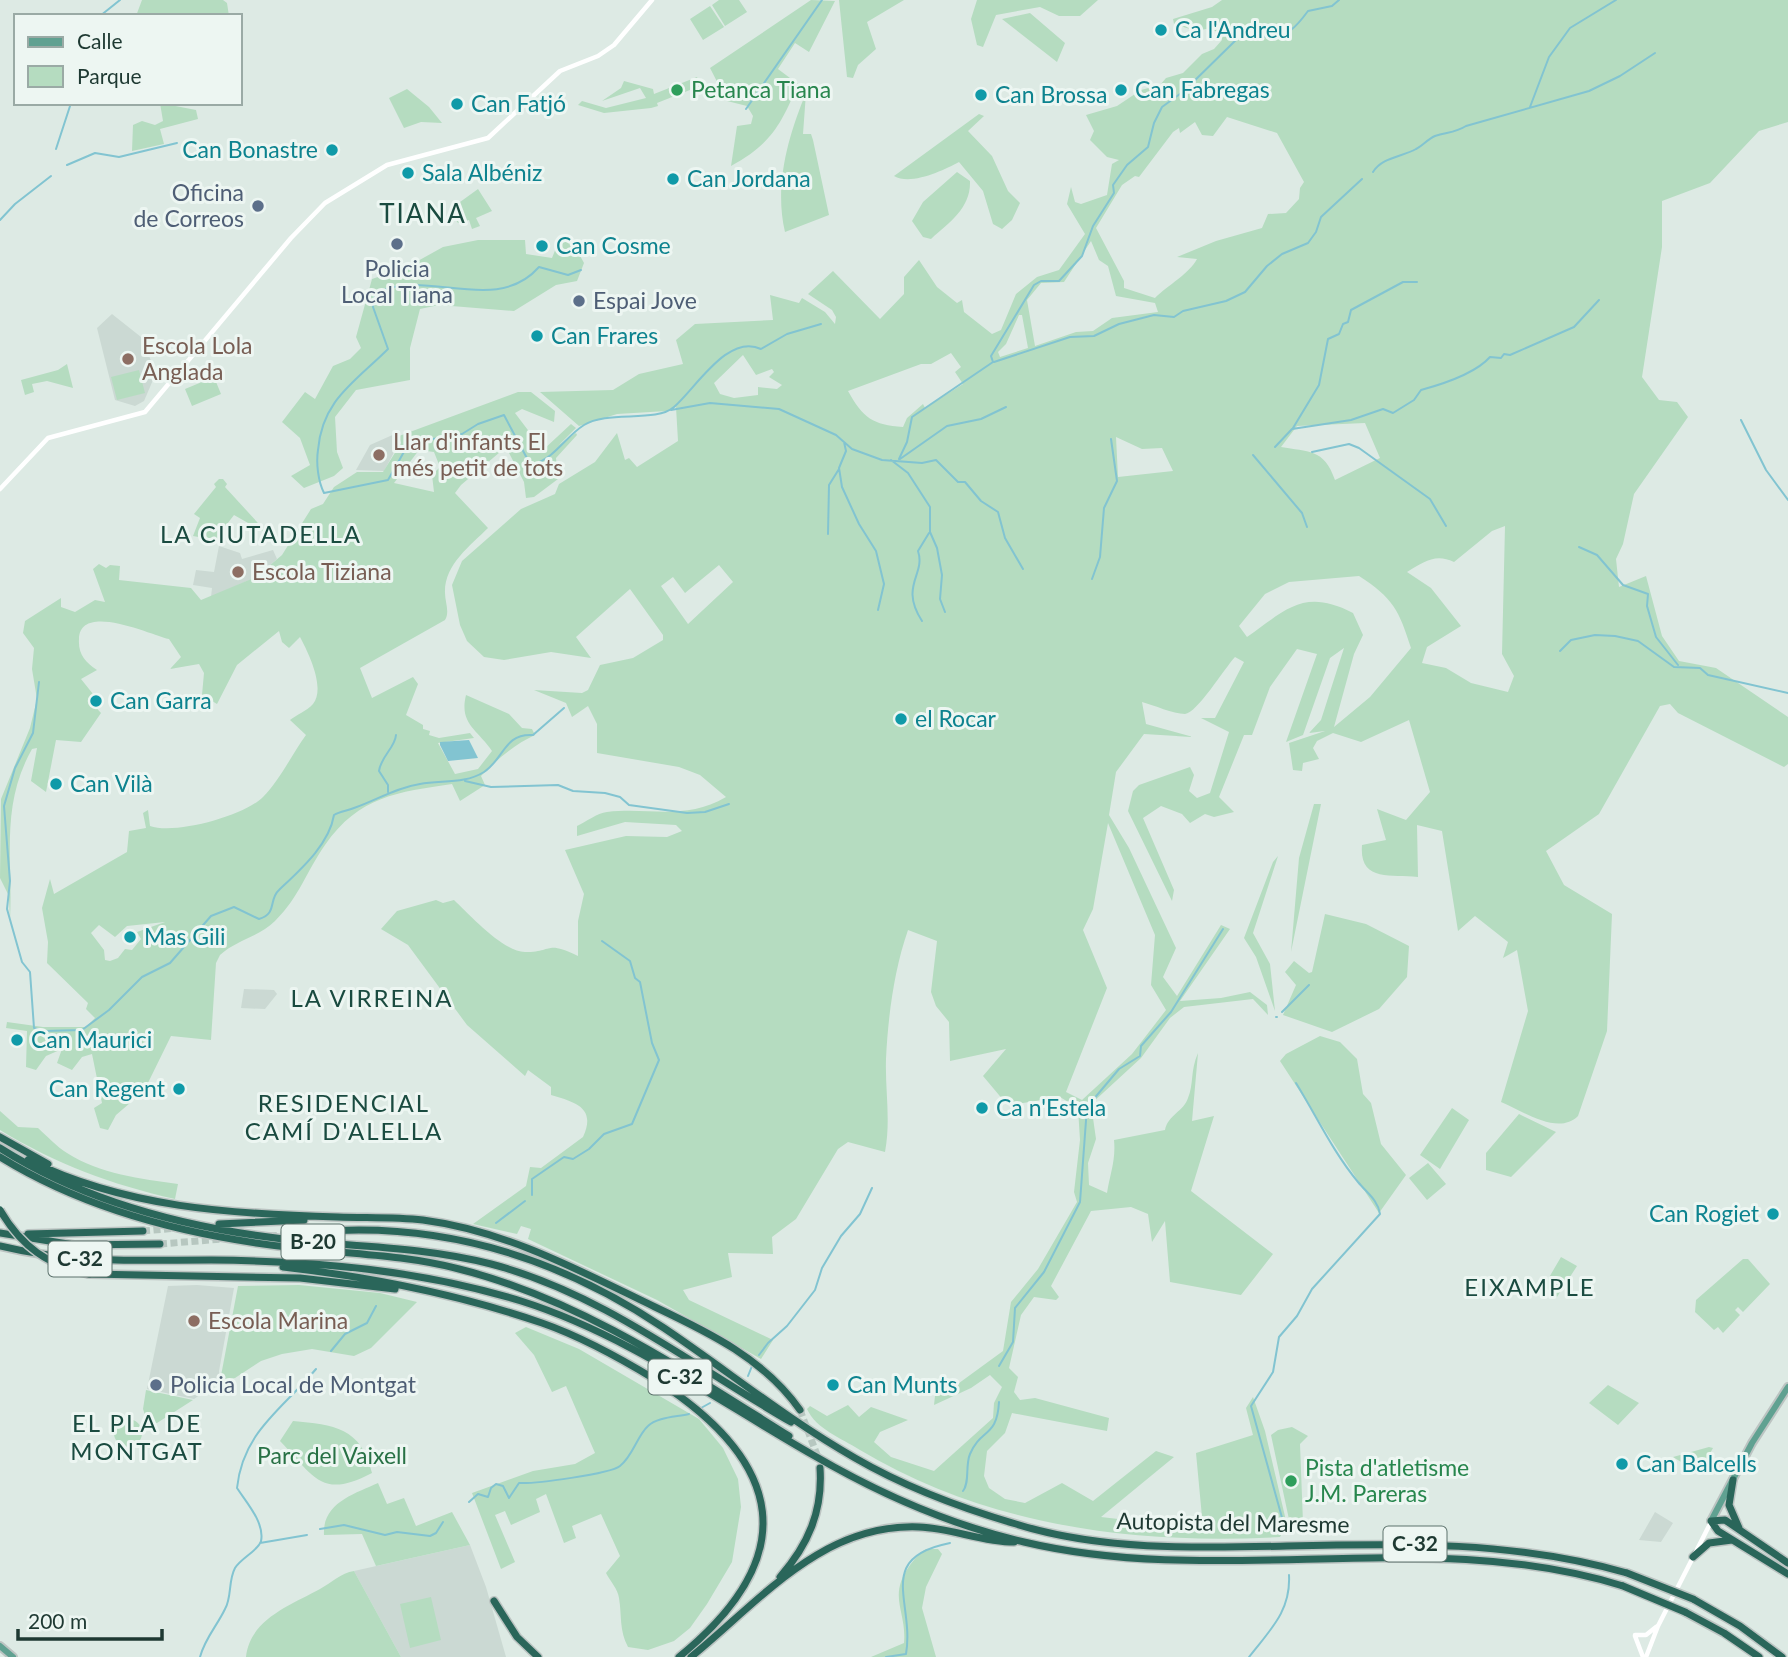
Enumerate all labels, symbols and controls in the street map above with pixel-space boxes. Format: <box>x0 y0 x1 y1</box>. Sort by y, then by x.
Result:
legend <box>14 14 242 105</box>
place label: Ca l'Andreu <box>1175 15 1291 43</box>
marker: Ca l'Andreu <box>1153 22 1169 38</box>
text: Calle <box>77 28 122 53</box>
text: Parque <box>77 63 142 88</box>
place label: Petanca Tiana <box>691 75 831 103</box>
place label: Can Fabregas <box>1135 75 1270 103</box>
place label: Can Brossa <box>995 80 1107 108</box>
marker: Petanca Tiana <box>669 82 685 98</box>
marker: Can Fabregas <box>1113 82 1129 98</box>
marker: Can Brossa <box>973 87 989 103</box>
place label: Can Fatjó <box>471 89 566 117</box>
marker: Can Fatjó <box>449 96 465 112</box>
place label: Can Bonastre <box>182 135 318 163</box>
marker: Can Bonastre <box>324 142 340 158</box>
place label: Sala Albéniz <box>422 158 542 186</box>
place label: Can Jordana <box>687 164 811 192</box>
marker: Sala Albéniz <box>400 165 416 181</box>
marker: Can Jordana <box>665 171 681 187</box>
place label: Oficina de Correos <box>133 178 244 232</box>
district label: TIANA <box>379 197 467 229</box>
marker: Oficina de Correos <box>250 198 266 214</box>
place label: Can Cosme <box>556 231 671 259</box>
marker: Policia Local Tiana <box>389 236 405 252</box>
marker: Can Cosme <box>534 238 550 254</box>
place label: Policia Local Tiana <box>341 254 453 308</box>
place label: Espai Jove <box>593 286 697 314</box>
marker: Espai Jove <box>571 293 587 309</box>
place label: Can Frares <box>551 321 658 349</box>
marker: Can Frares <box>529 328 545 344</box>
place label: Escola Lola Anglada <box>142 331 253 385</box>
marker: Escola Lola Anglada <box>120 351 136 367</box>
place label: Llar d'infants El més petit de tots <box>393 427 563 481</box>
marker: Llar d'infants El més petit de tots <box>371 447 387 463</box>
district label: LA CIUTADELLA <box>160 519 362 548</box>
place label: Escola Tiziana <box>252 557 392 585</box>
marker: Escola Tiziana <box>230 564 246 580</box>
place label: Can Garra <box>110 686 212 714</box>
marker: Can Garra <box>88 693 104 709</box>
place label: el Rocar <box>915 704 997 732</box>
marker: el Rocar <box>893 711 909 727</box>
place label: Can Vilà <box>70 769 153 797</box>
marker: Can Vilà <box>48 776 64 792</box>
place label: Mas Gili <box>144 922 225 950</box>
marker: Mas Gili <box>122 929 138 945</box>
district label: LA VIRREINA <box>290 983 454 1012</box>
place label: Can Maurici <box>31 1025 152 1053</box>
marker: Can Maurici <box>9 1032 25 1048</box>
place label: Can Regent <box>49 1074 166 1102</box>
marker: Can Regent <box>171 1081 187 1097</box>
district label: RESIDENCIAL CAMÍ D'ALELLA <box>245 1088 443 1145</box>
place label: Ca n'Estela <box>996 1093 1106 1121</box>
marker: Ca n'Estela <box>974 1100 990 1116</box>
place label: Can Rogiet <box>1649 1199 1760 1227</box>
marker: Can Rogiet <box>1765 1206 1781 1222</box>
road number: B-20 <box>282 1224 344 1260</box>
road number: C-32 <box>48 1242 112 1276</box>
district label: EIXAMPLE <box>1464 1272 1596 1301</box>
place label: Escola Marina <box>208 1306 348 1334</box>
marker: Escola Marina <box>186 1313 202 1329</box>
road number: C-32 <box>648 1360 712 1394</box>
place label: Policia Local de Montgat <box>170 1370 417 1398</box>
place label: Can Munts <box>847 1370 957 1398</box>
marker: Policia Local de Montgat <box>148 1377 164 1393</box>
marker: Can Munts <box>825 1377 841 1393</box>
district label: EL PLA DE MONTGAT <box>70 1408 204 1465</box>
park label: Parc del Vaixell <box>257 1441 407 1469</box>
place label: Can Balcells <box>1636 1449 1757 1477</box>
place label: Pista d'atletisme J.M. Pareras <box>1305 1453 1469 1507</box>
marker: Can Balcells <box>1614 1456 1630 1472</box>
marker: Pista d'atletisme J.M. Pareras <box>1283 1473 1299 1489</box>
street label: Autopista del Maresme <box>1116 1506 1350 1538</box>
road number: C-32 <box>1384 1526 1446 1562</box>
scale bar <box>18 1598 161 1642</box>
text: 200 m <box>28 1608 87 1633</box>

